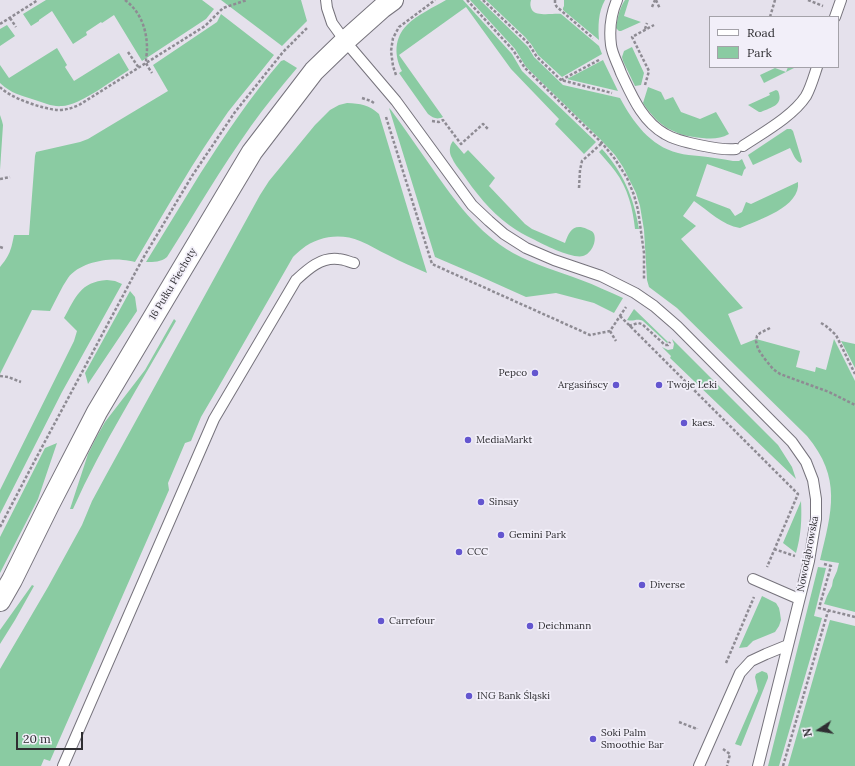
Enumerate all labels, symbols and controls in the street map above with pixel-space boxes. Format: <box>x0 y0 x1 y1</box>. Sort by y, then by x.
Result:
legend <box>709 16 839 68</box>
text: Road <box>747 25 775 40</box>
text: Park <box>747 45 772 60</box>
street label: 16 Pułku Piechoty <box>147 246 199 322</box>
place label: Pepco <box>499 367 527 379</box>
marker: Pepco <box>530 368 540 378</box>
place label: Argasińscy <box>558 379 608 391</box>
place label: Twoje Leki <box>667 379 717 391</box>
marker: Argasińscy <box>611 380 621 390</box>
marker: Twoje Leki <box>654 380 664 390</box>
place label: kaes. <box>692 417 715 429</box>
marker: kaes. <box>679 418 689 428</box>
place label: MediaMarkt <box>476 434 532 446</box>
marker: MediaMarkt <box>463 435 473 445</box>
place label: Sinsay <box>489 496 518 508</box>
marker: Sinsay <box>476 497 486 507</box>
street label: Nowodąbrowska <box>795 515 821 593</box>
place label: Gemini Park <box>509 529 566 541</box>
marker: Gemini Park <box>496 530 506 540</box>
place label: CCC <box>467 546 488 558</box>
marker: CCC <box>454 547 464 557</box>
place label: Diverse <box>650 579 685 591</box>
marker: Diverse <box>637 580 647 590</box>
place label: Carrefour <box>389 615 435 627</box>
marker: Carrefour <box>376 616 386 626</box>
place label: Deichmann <box>538 620 591 632</box>
marker: Deichmann <box>525 621 535 631</box>
place label: ING Bank Śląski <box>477 690 550 702</box>
marker: ING Bank Śląski <box>464 691 474 701</box>
north arrow <box>799 710 839 750</box>
scale bar <box>18 724 85 750</box>
place label: Soki Palm Smoothie Bar <box>601 727 664 750</box>
text: N <box>800 727 815 738</box>
text: 20 m <box>23 731 51 746</box>
marker: Soki Palm Smoothie Bar <box>588 734 598 744</box>

